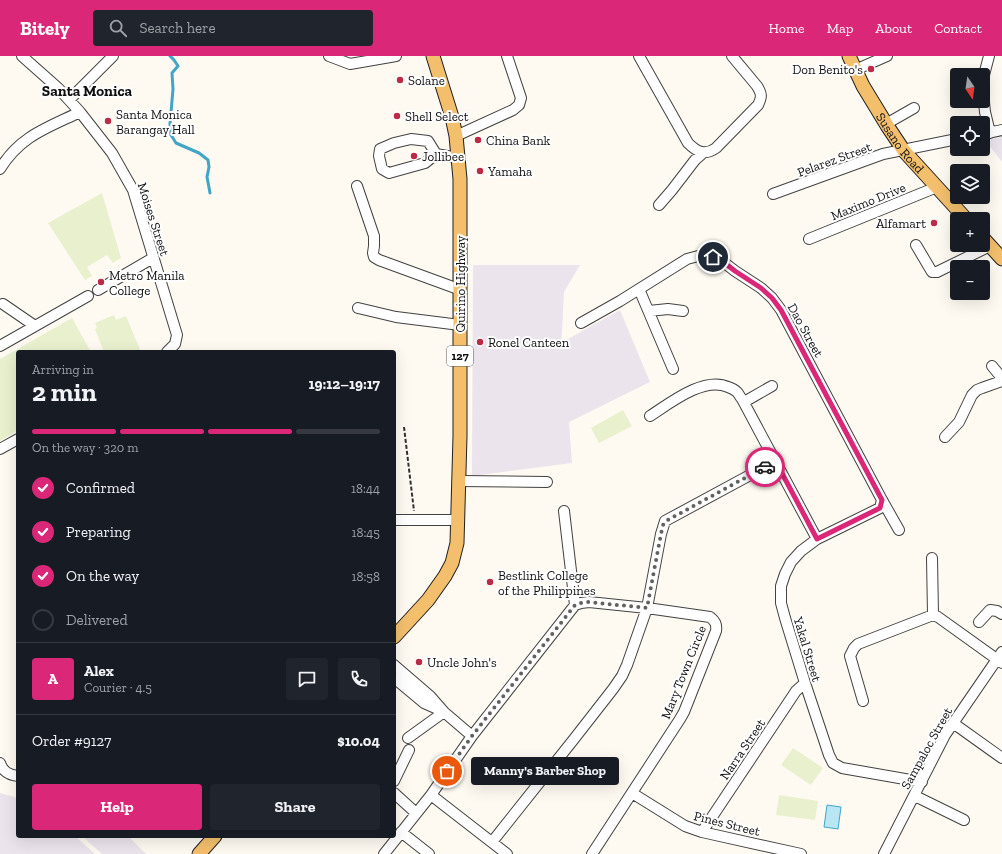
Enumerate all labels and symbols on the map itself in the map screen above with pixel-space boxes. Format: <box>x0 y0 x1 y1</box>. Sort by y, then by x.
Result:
place label: Don Benito's <box>792 62 863 77</box>
marker: Don Benito's <box>866 64 876 74</box>
north arrow <box>950 68 990 108</box>
place label: Solane <box>408 73 445 88</box>
marker: Solane <box>395 75 405 85</box>
district label: Santa Monica <box>42 82 133 100</box>
place label: Santa Monica Barangay Hall <box>116 107 195 137</box>
place label: Shell Select <box>405 109 469 124</box>
street label: Susano Road <box>873 110 927 176</box>
marker: Shell Select <box>392 111 402 121</box>
marker: Santa Monica Barangay Hall <box>103 116 113 126</box>
place label: China Bank <box>486 133 551 148</box>
marker: China Bank <box>473 135 483 145</box>
street label: Pelarez Street <box>795 139 873 180</box>
place label: Jollibee <box>422 149 464 164</box>
marker: Jollibee <box>409 151 419 161</box>
place label: Yamaha <box>487 164 533 179</box>
marker: Yamaha <box>475 166 485 176</box>
street label: Maximo Drive <box>829 180 908 223</box>
street label: Moises Street <box>135 181 172 258</box>
place label: Alfamart <box>876 216 926 231</box>
marker: Alfamart <box>929 218 939 228</box>
street label: Quirino Highway <box>453 235 468 332</box>
pin <box>696 240 730 274</box>
place label: Metro Manila College <box>109 268 185 298</box>
marker: Metro Manila College <box>96 277 106 287</box>
street label: Dao Street <box>785 301 827 360</box>
place label: Ronel Canteen <box>488 335 570 350</box>
marker: Ronel Canteen <box>475 337 485 347</box>
road number: 127 <box>447 346 473 366</box>
courier <box>745 447 785 487</box>
place label: Bestlink College of the Philippines <box>498 568 596 598</box>
marker: Bestlink College of the Philippines <box>485 577 495 587</box>
street label: Yakal Street <box>790 614 825 684</box>
street label: Mary Town Circle <box>658 623 709 721</box>
place label: Uncle John's <box>427 655 497 670</box>
marker: Uncle John's <box>414 657 424 667</box>
street label: Sampaloc Street <box>898 705 955 792</box>
street label: Narra Street <box>717 716 768 782</box>
pin <box>430 754 464 788</box>
callout: Manny's Barber Shop <box>471 757 619 785</box>
street label: Pines Street <box>692 808 762 839</box>

